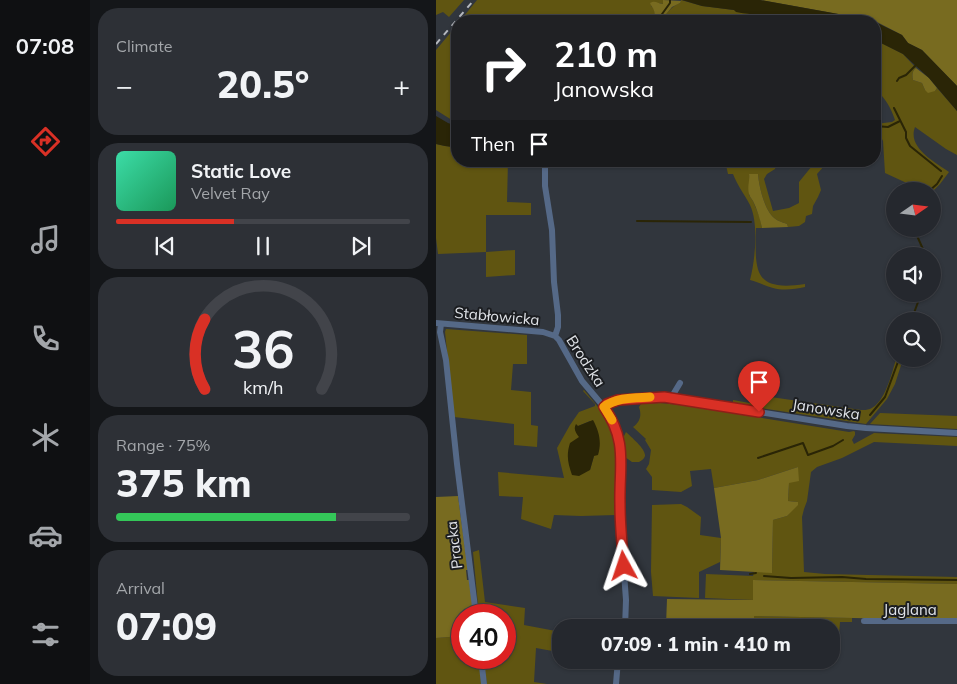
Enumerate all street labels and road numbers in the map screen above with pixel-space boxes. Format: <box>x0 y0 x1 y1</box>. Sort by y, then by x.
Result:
street label: Stabłowicka <box>454 303 540 329</box>
street label: Brodzka <box>562 332 610 390</box>
street label: Janowska <box>791 394 861 424</box>
street label: Pracka <box>442 520 466 570</box>
street label: Jaglana <box>883 600 937 619</box>

